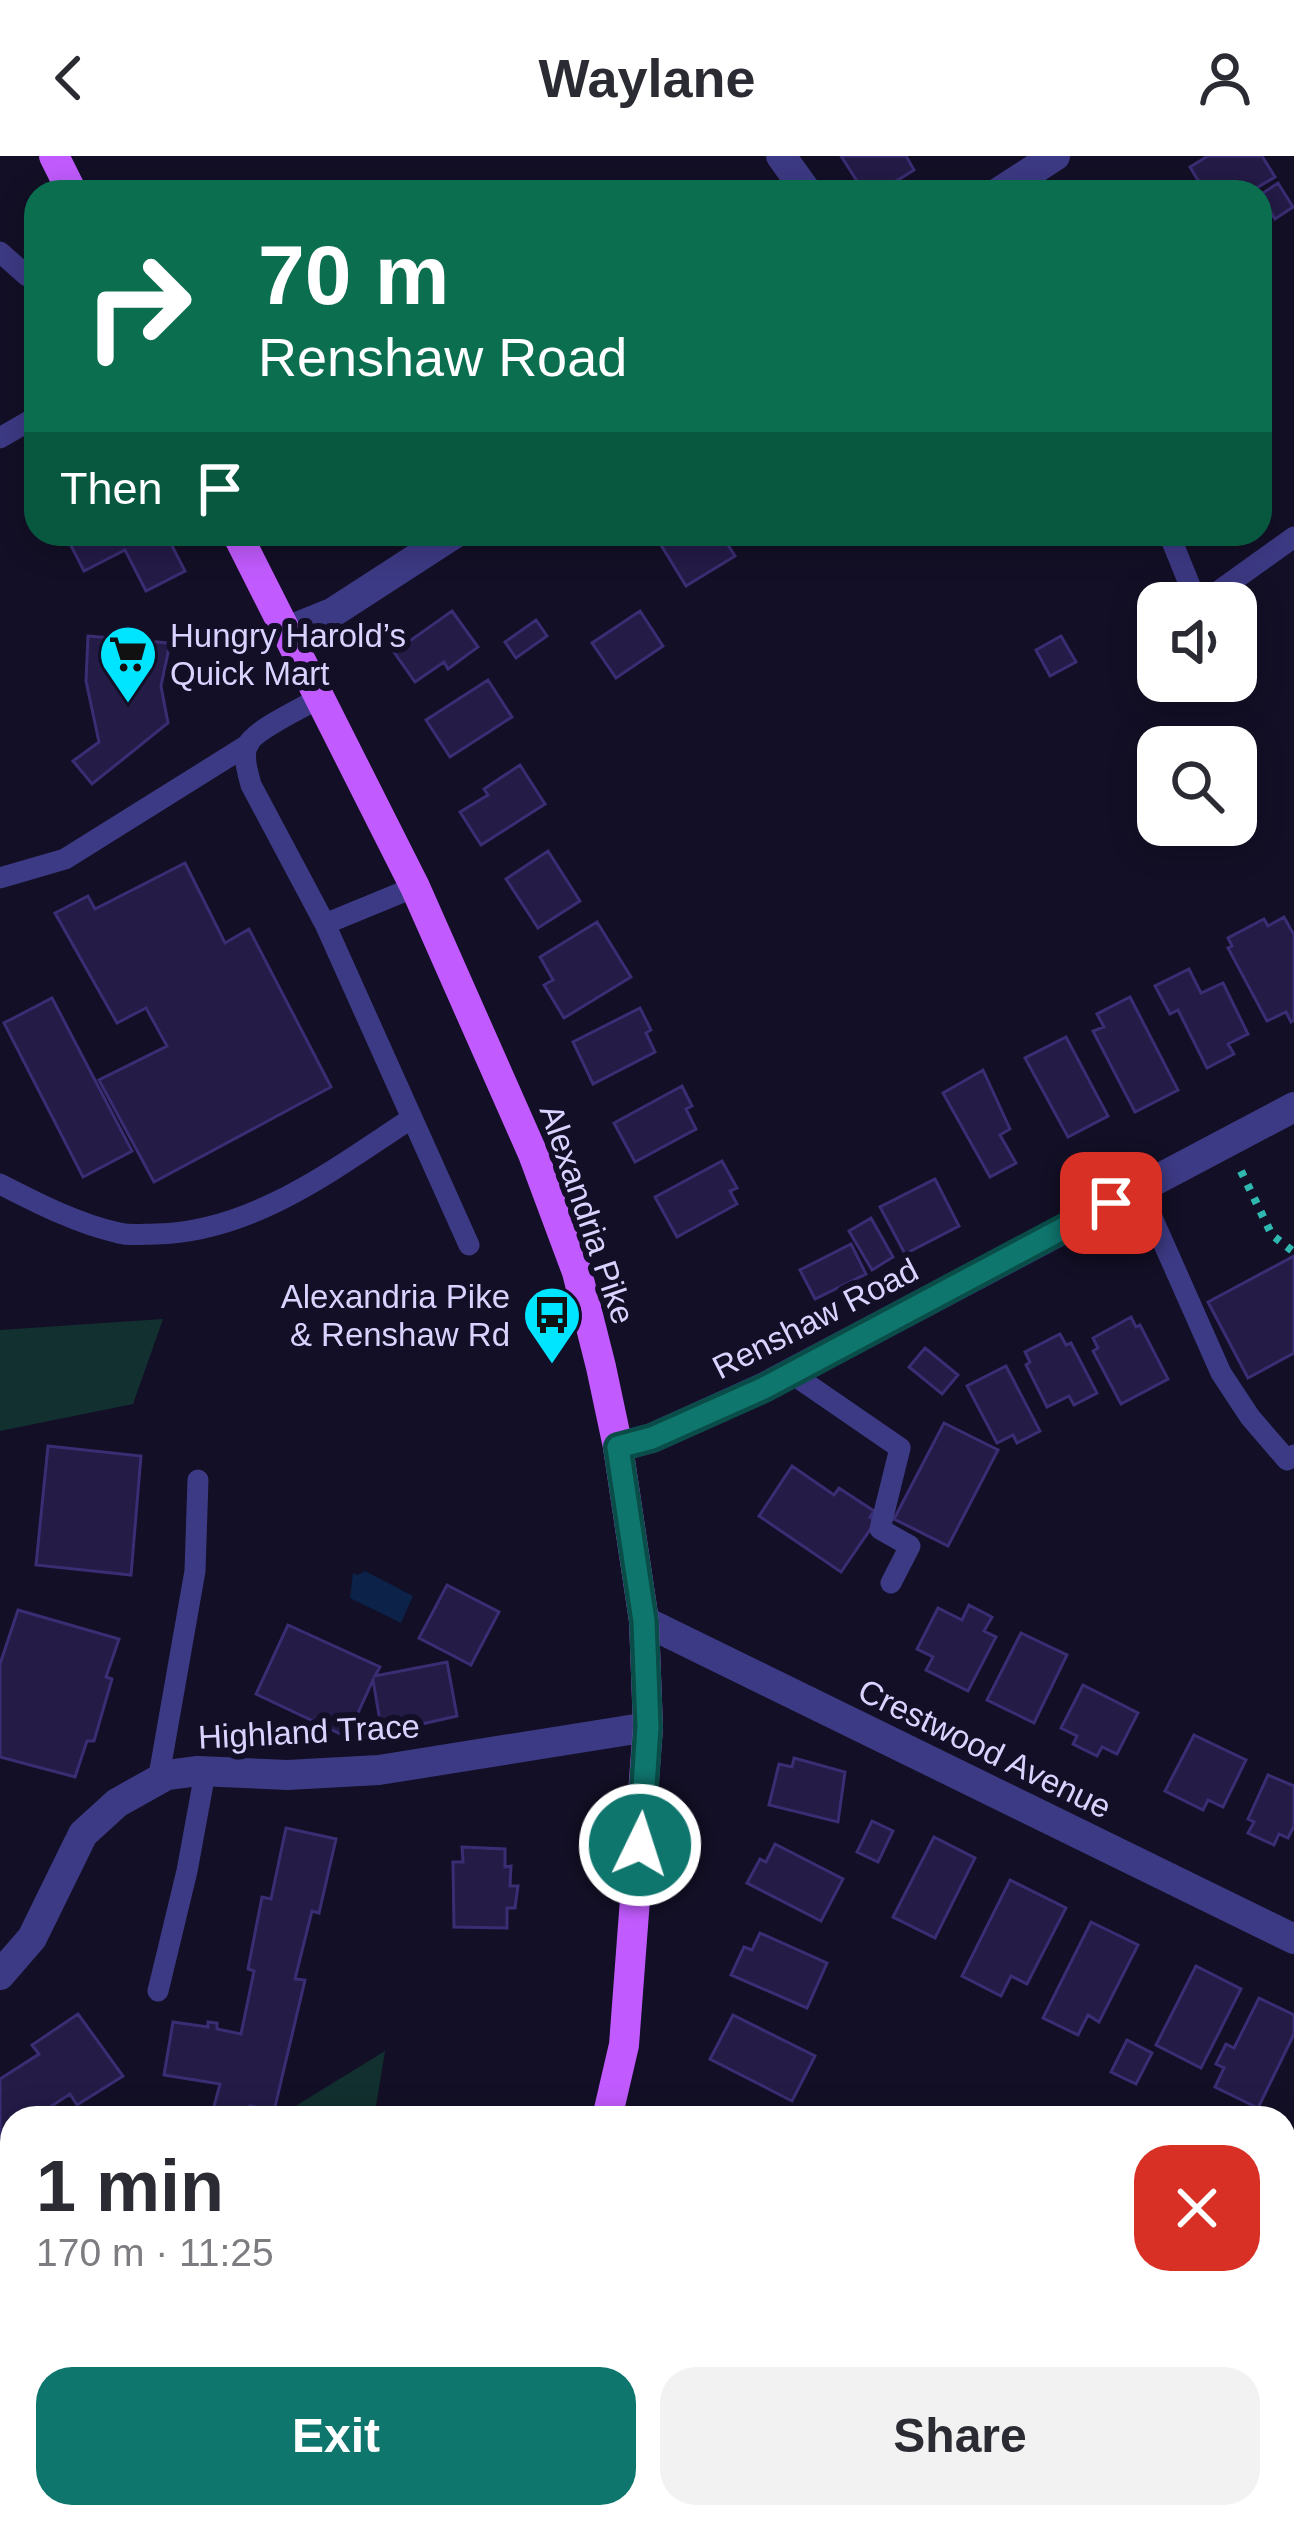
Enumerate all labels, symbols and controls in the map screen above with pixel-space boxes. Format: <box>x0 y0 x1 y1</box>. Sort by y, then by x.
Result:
icon: back <box>36 45 102 111</box>
icon: person <box>1192 45 1258 111</box>
text: Waylane <box>538 48 756 108</box>
icon: right <box>60 228 216 384</box>
text: 70 m <box>258 228 449 322</box>
text: Renshaw Road <box>258 327 627 387</box>
icon: arrive <box>187 456 253 522</box>
text: Then <box>60 463 163 514</box>
map controls <box>1137 582 1257 846</box>
button: sound <box>1137 582 1257 702</box>
place label: Hungry Harold’s Quick Mart <box>170 617 406 692</box>
supermarket icon: Hungry Harold’s Quick Mart <box>97 623 159 705</box>
button: search <box>1137 726 1257 846</box>
street label: Alexandria Pike <box>533 1100 642 1329</box>
pin <box>1060 1152 1162 1254</box>
icon: arrive <box>1078 1170 1144 1236</box>
street label: Renshaw Road <box>706 1251 924 1386</box>
place label: Alexandria Pike & Renshaw Rd <box>281 1278 510 1353</box>
bus stop icon: Alexandria Pike & Renshaw Rd <box>521 1284 583 1366</box>
street label: Crestwood Avenue <box>852 1671 1117 1826</box>
street label: Highland Trace <box>197 1707 421 1756</box>
position arrow <box>577 1782 703 1908</box>
button: close <box>1134 2145 1260 2271</box>
text: 1 min <box>36 2146 224 2226</box>
text: 170 m · 11:25 <box>36 2231 274 2274</box>
button: Exit <box>36 2367 636 2505</box>
button: Share <box>660 2367 1260 2505</box>

